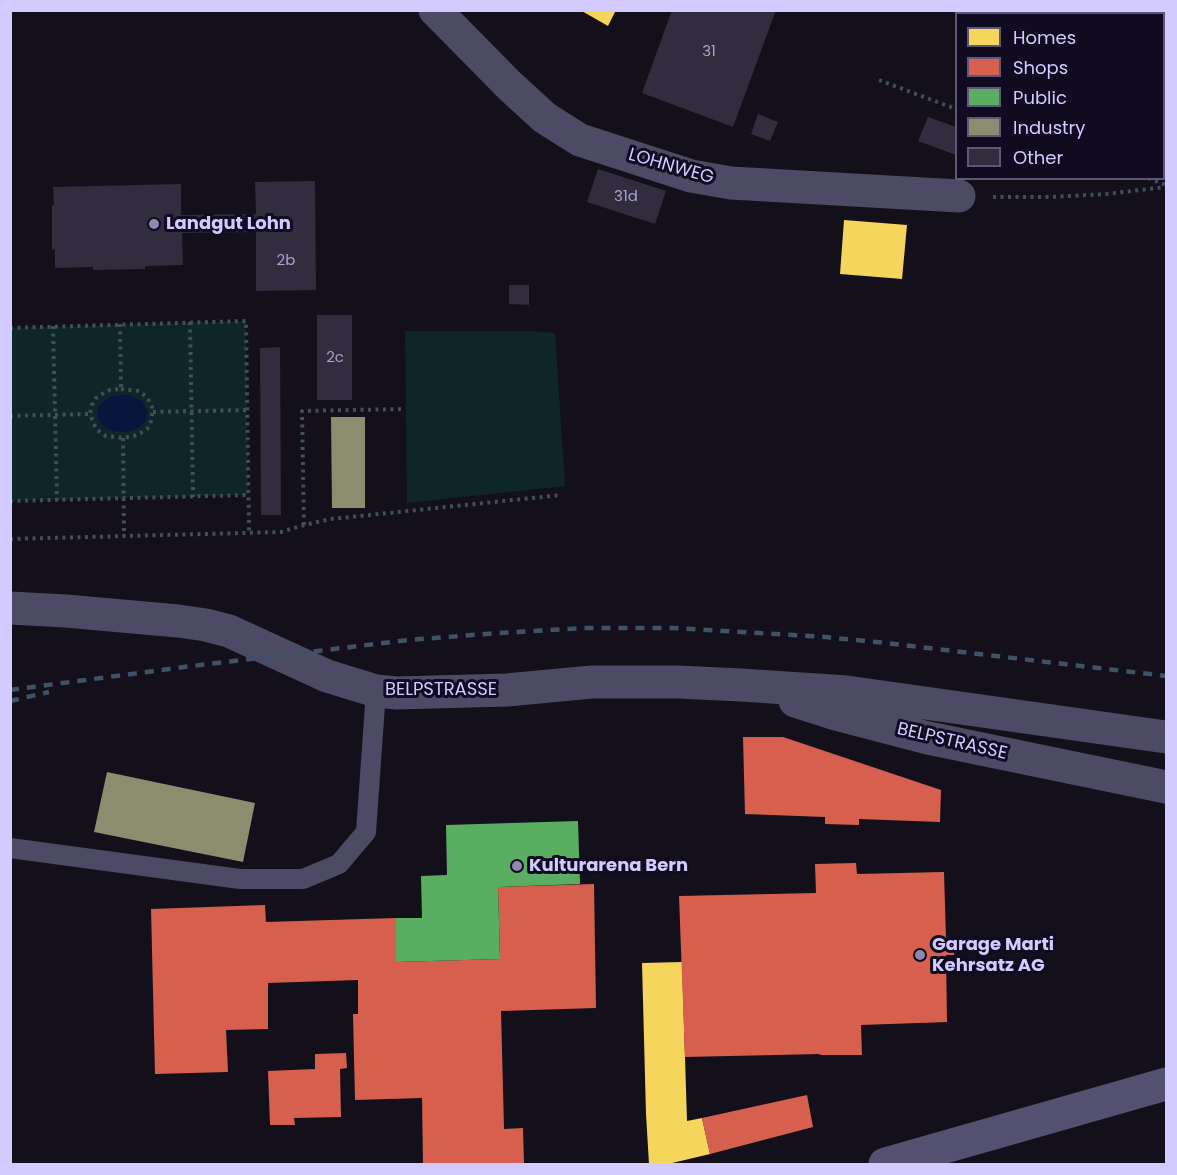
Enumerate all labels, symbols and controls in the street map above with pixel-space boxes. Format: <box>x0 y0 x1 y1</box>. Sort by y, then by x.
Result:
legend <box>955 12 1165 180</box>
text: Homes <box>1013 25 1076 50</box>
house number: 31 <box>702 43 716 61</box>
text: Shops <box>1013 55 1068 80</box>
text: Public <box>1013 85 1067 110</box>
text: Industry <box>1013 115 1085 140</box>
street label: LOHNWEG <box>626 145 716 189</box>
text: Other <box>1013 145 1063 170</box>
house number: 31d <box>614 188 638 206</box>
place label: Landgut Lohn <box>166 213 291 235</box>
marker: Landgut Lohn <box>147 217 161 231</box>
house number: 2b <box>277 252 295 270</box>
house number: 2c <box>326 349 344 367</box>
street label: BELPSTRASSE <box>385 679 497 701</box>
street label: BELPSTRASSE <box>895 719 1009 765</box>
place label: Kulturarena Bern <box>529 855 688 877</box>
marker: Kulturarena Bern <box>510 859 524 873</box>
place label: Garage Marti Kehrsatz AG <box>932 934 1054 976</box>
marker: Garage Marti Kehrsatz AG <box>913 948 927 962</box>

